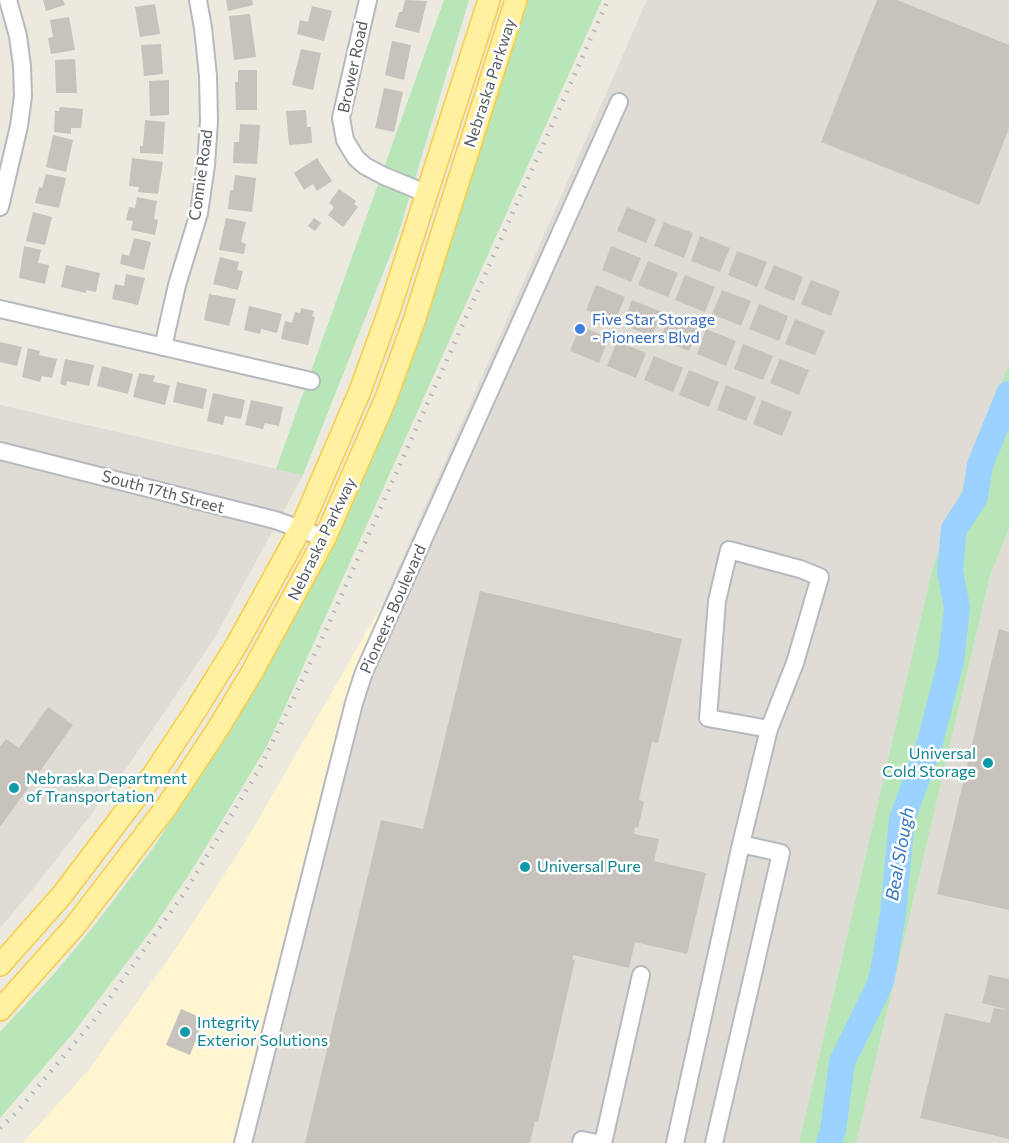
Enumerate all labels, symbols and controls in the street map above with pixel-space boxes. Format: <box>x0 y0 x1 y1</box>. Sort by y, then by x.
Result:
street label: Nebraska Parkway <box>460 16 520 150</box>
street label: Brower Road <box>334 19 372 115</box>
street label: Connie Road <box>185 128 217 222</box>
place label: Five Star Storage - Pioneers Blvd <box>592 310 715 348</box>
marker: Five Star Storage - Pioneers Blvd <box>573 322 587 336</box>
street label: South 17th Street <box>100 466 226 518</box>
street label: Nebraska Parkway <box>284 474 360 604</box>
street label: Pioneers Boulevard <box>356 542 430 676</box>
place label: Universal Cold Storage <box>882 744 976 782</box>
marker: Universal Cold Storage <box>981 756 995 770</box>
place label: Nebraska Department of Transportation <box>26 769 187 807</box>
marker: Nebraska Department of Transportation <box>7 781 21 795</box>
water label: Beal Slough <box>881 806 919 902</box>
place label: Universal Pure <box>537 857 641 877</box>
marker: Universal Pure <box>518 860 532 874</box>
place label: Integrity Exterior Solutions <box>197 1013 328 1051</box>
marker: Integrity Exterior Solutions <box>178 1025 192 1039</box>

